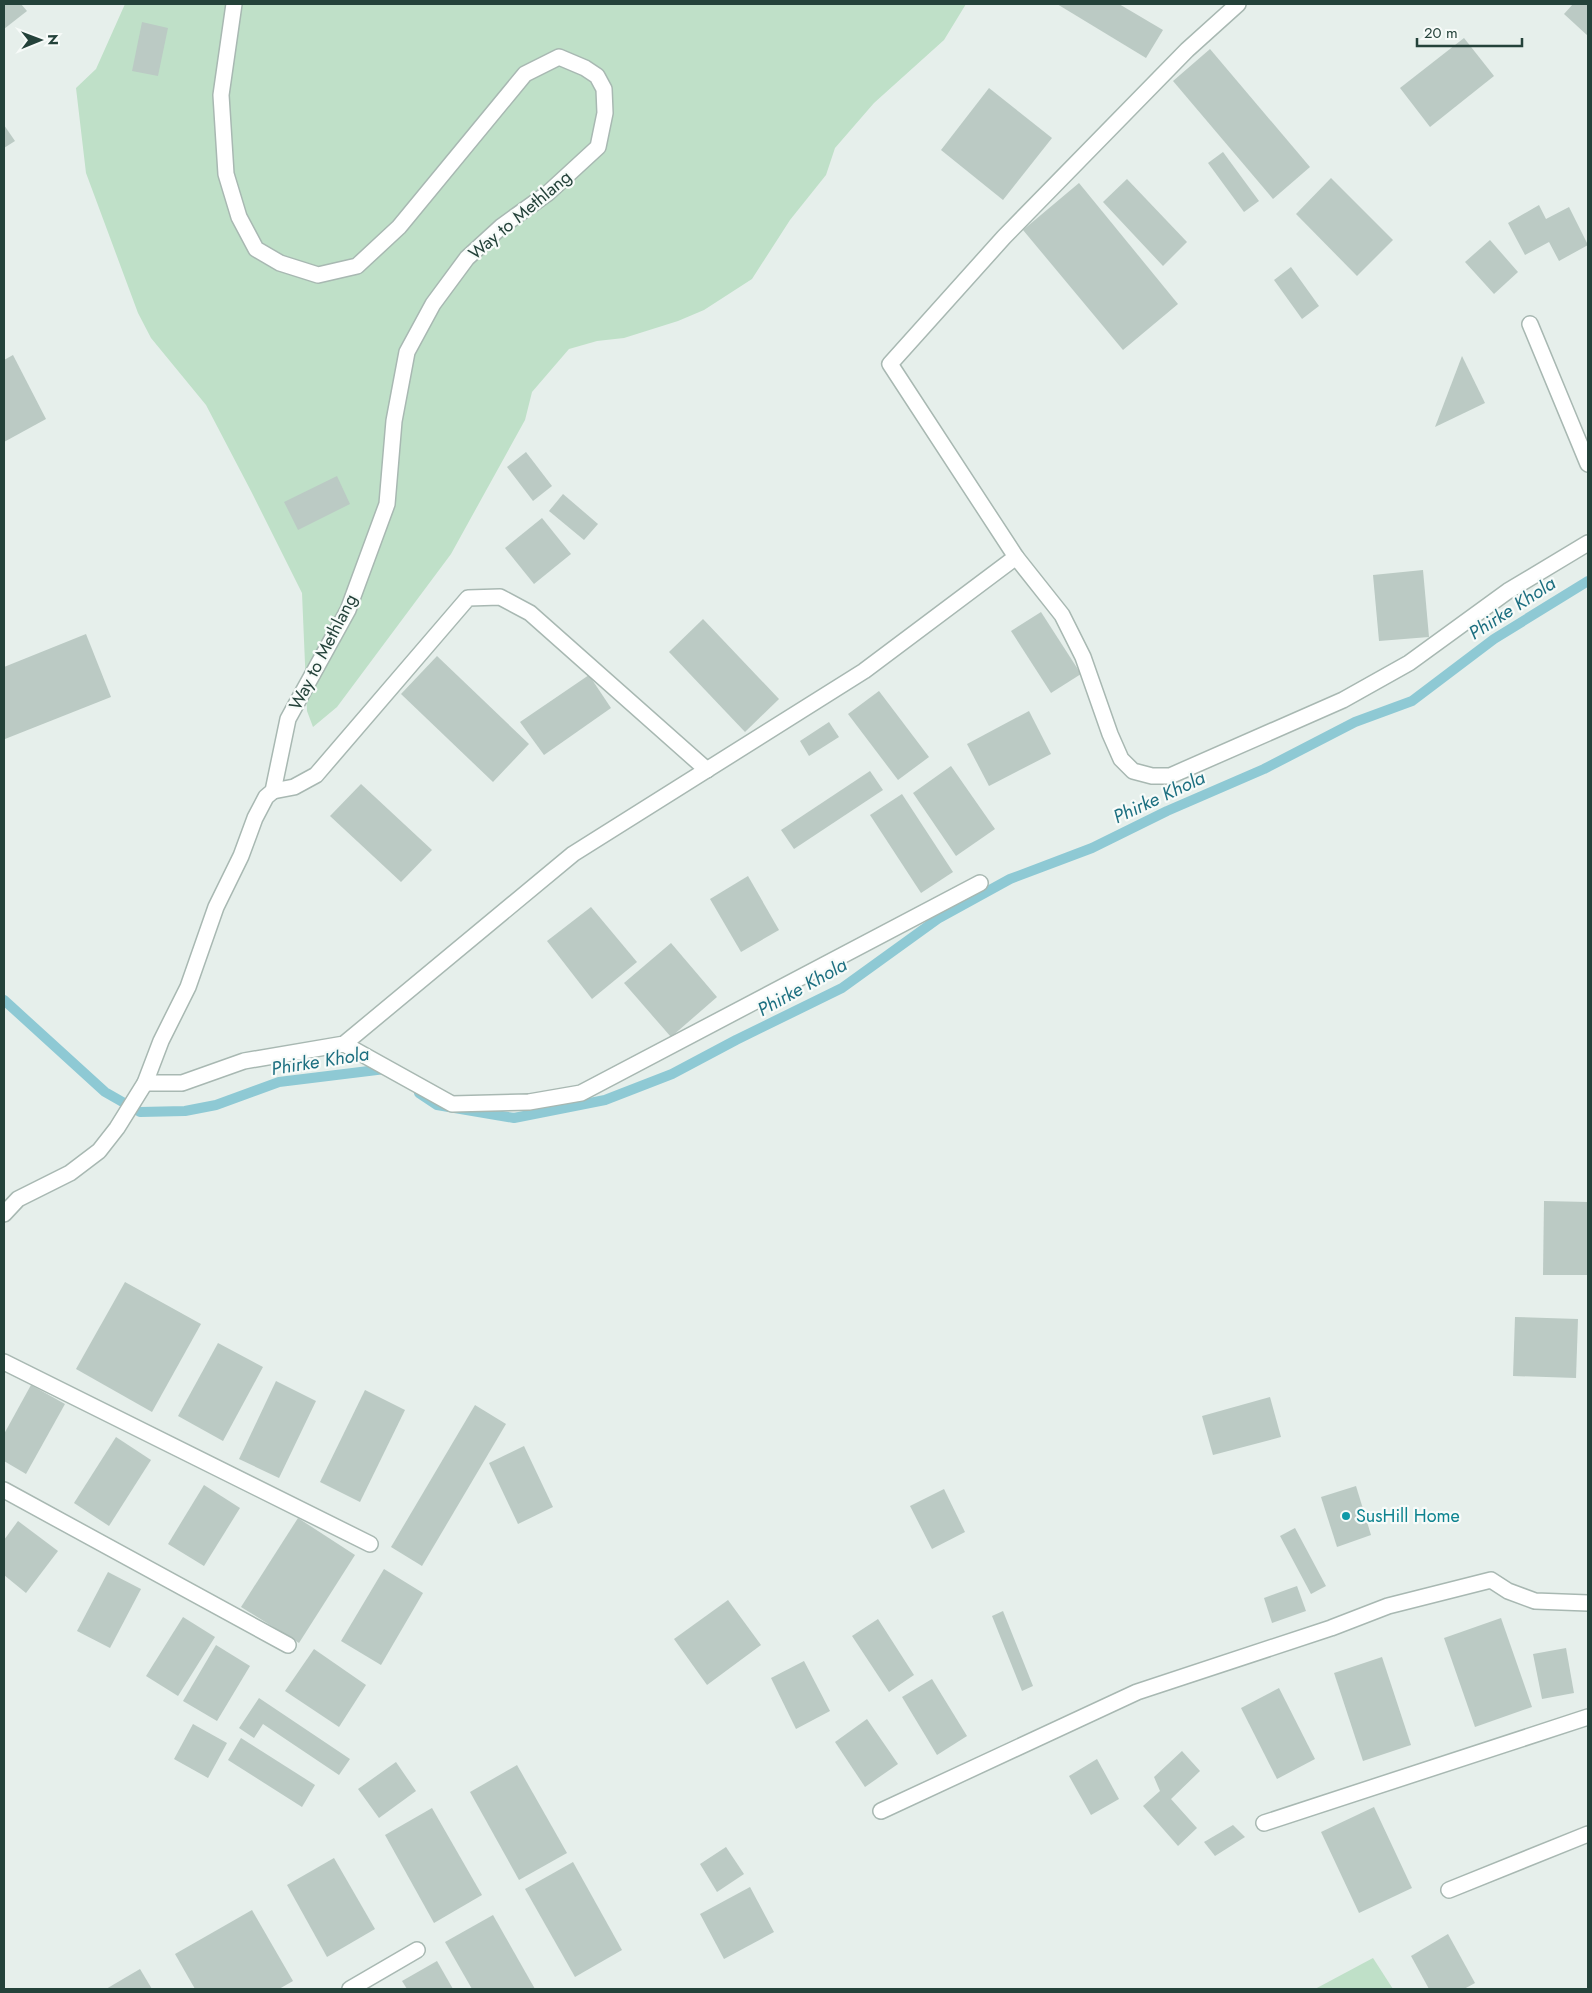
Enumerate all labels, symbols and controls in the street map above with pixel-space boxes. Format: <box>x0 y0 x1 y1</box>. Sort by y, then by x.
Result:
north arrow <box>15 15 65 65</box>
scale bar <box>1417 15 1522 47</box>
text: 20 m <box>1424 22 1458 44</box>
text: N <box>43 34 63 46</box>
street label: Way to Methlang <box>463 164 577 266</box>
water label: Phirke Khola <box>1463 569 1561 646</box>
street label: Way to Methlang <box>282 589 364 715</box>
water label: Phirke Khola <box>1109 764 1210 830</box>
water label: Phirke Khola <box>752 951 852 1023</box>
water label: Phirke Khola <box>269 1040 371 1082</box>
place label: SusHill Home <box>1356 1503 1460 1529</box>
marker: SusHill Home <box>1340 1510 1352 1522</box>

